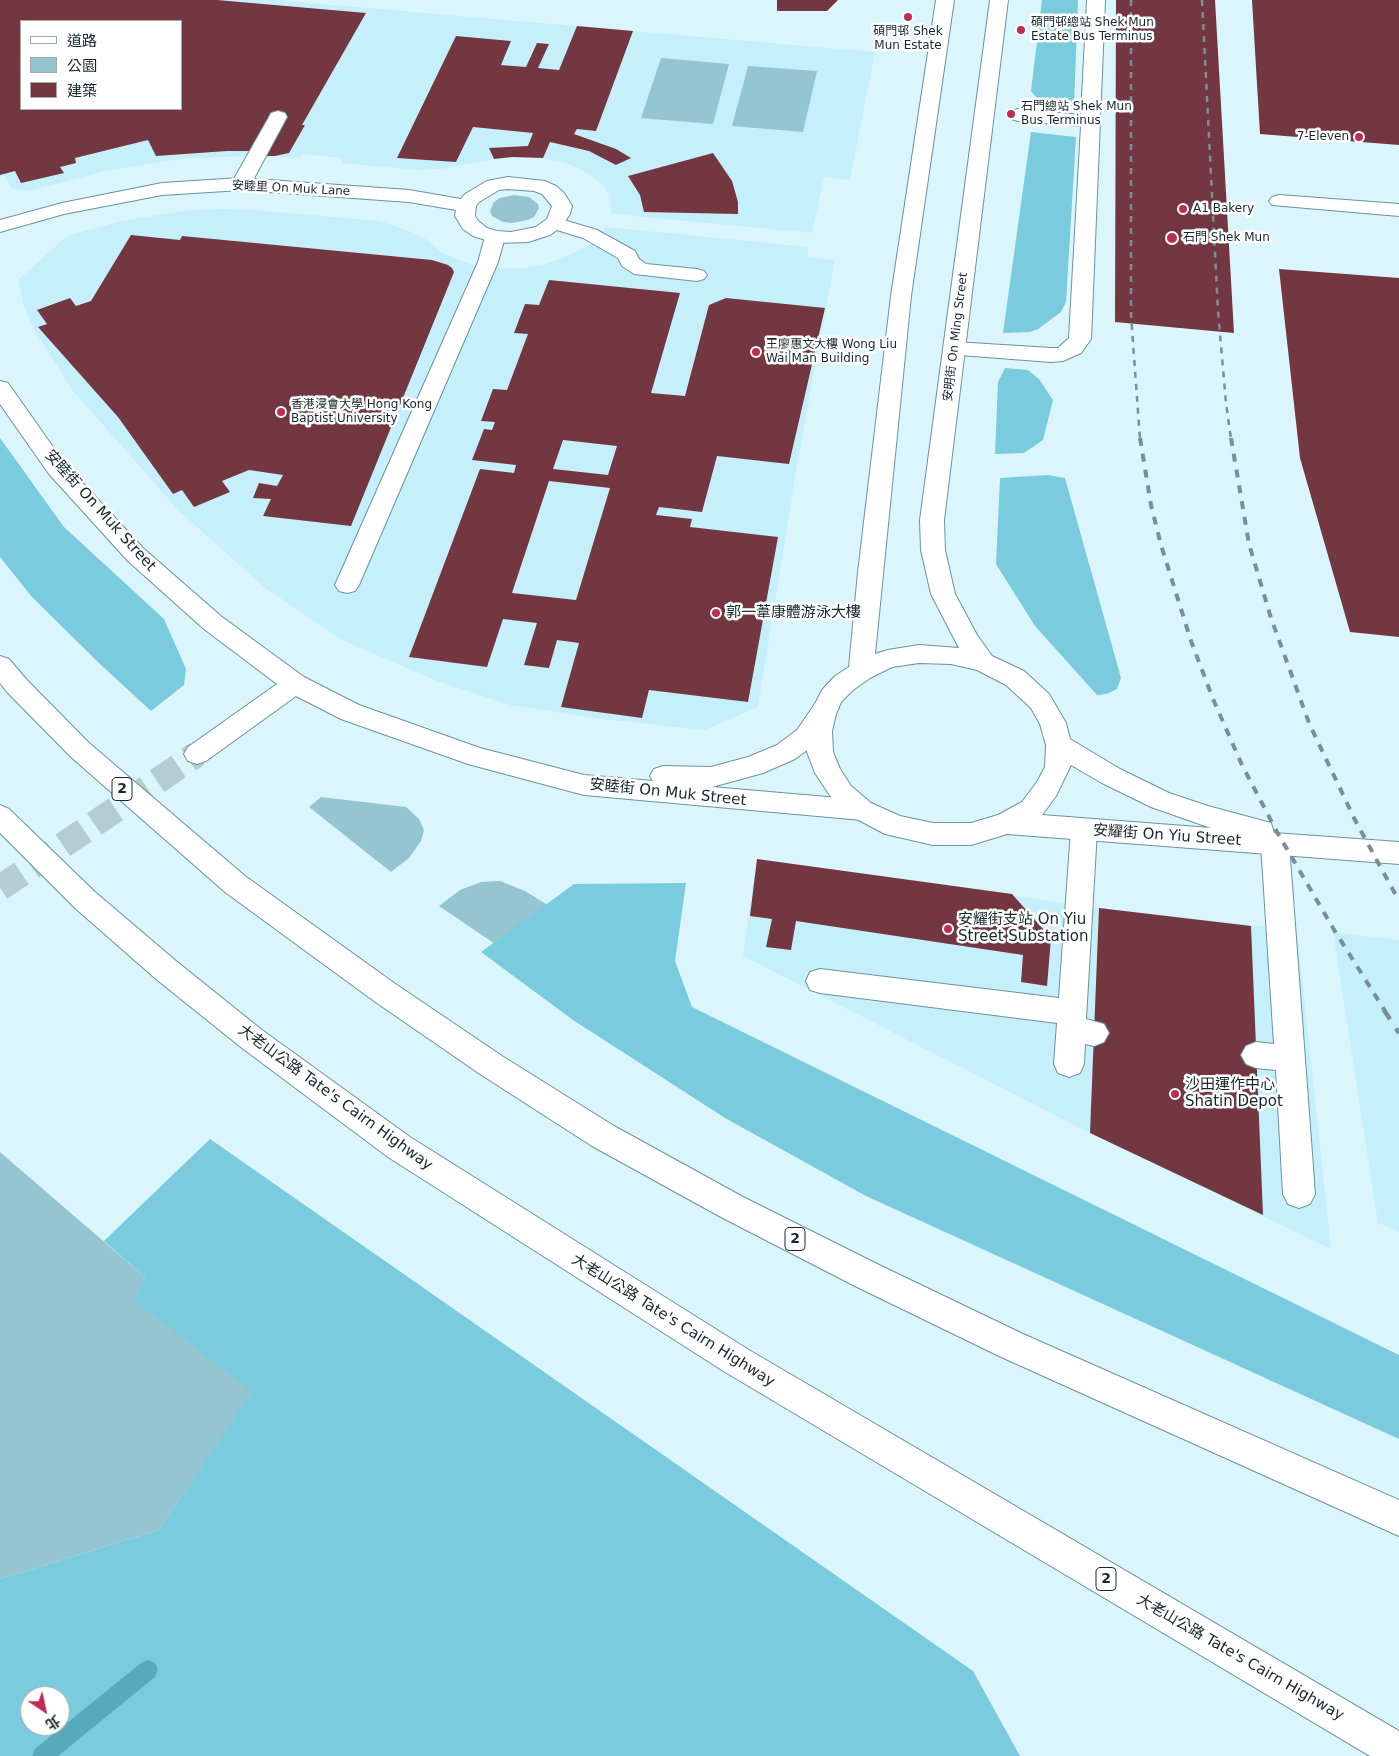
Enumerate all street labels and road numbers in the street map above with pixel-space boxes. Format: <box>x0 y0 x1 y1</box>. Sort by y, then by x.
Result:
street label: 安睦里 On Muk Lane <box>231 179 351 199</box>
street label: 安明街 On Ming Street <box>941 272 971 402</box>
street label: 安睦街 On Muk Street <box>41 447 159 575</box>
street label: 安睦街 On Muk Street <box>589 776 747 810</box>
road number: 2 <box>112 778 132 801</box>
street label: 安耀街 On Yiu Street <box>1092 822 1242 850</box>
street label: 大老山公路 Tate's Cairn Highway <box>234 1021 436 1175</box>
road number: 2 <box>785 1228 805 1250</box>
street label: 大老山公路 Tate's Cairn Highway <box>568 1251 778 1391</box>
road number: 2 <box>1096 1568 1116 1590</box>
street label: 大老山公路 Tate's Cairn Highway <box>1133 1591 1347 1725</box>

